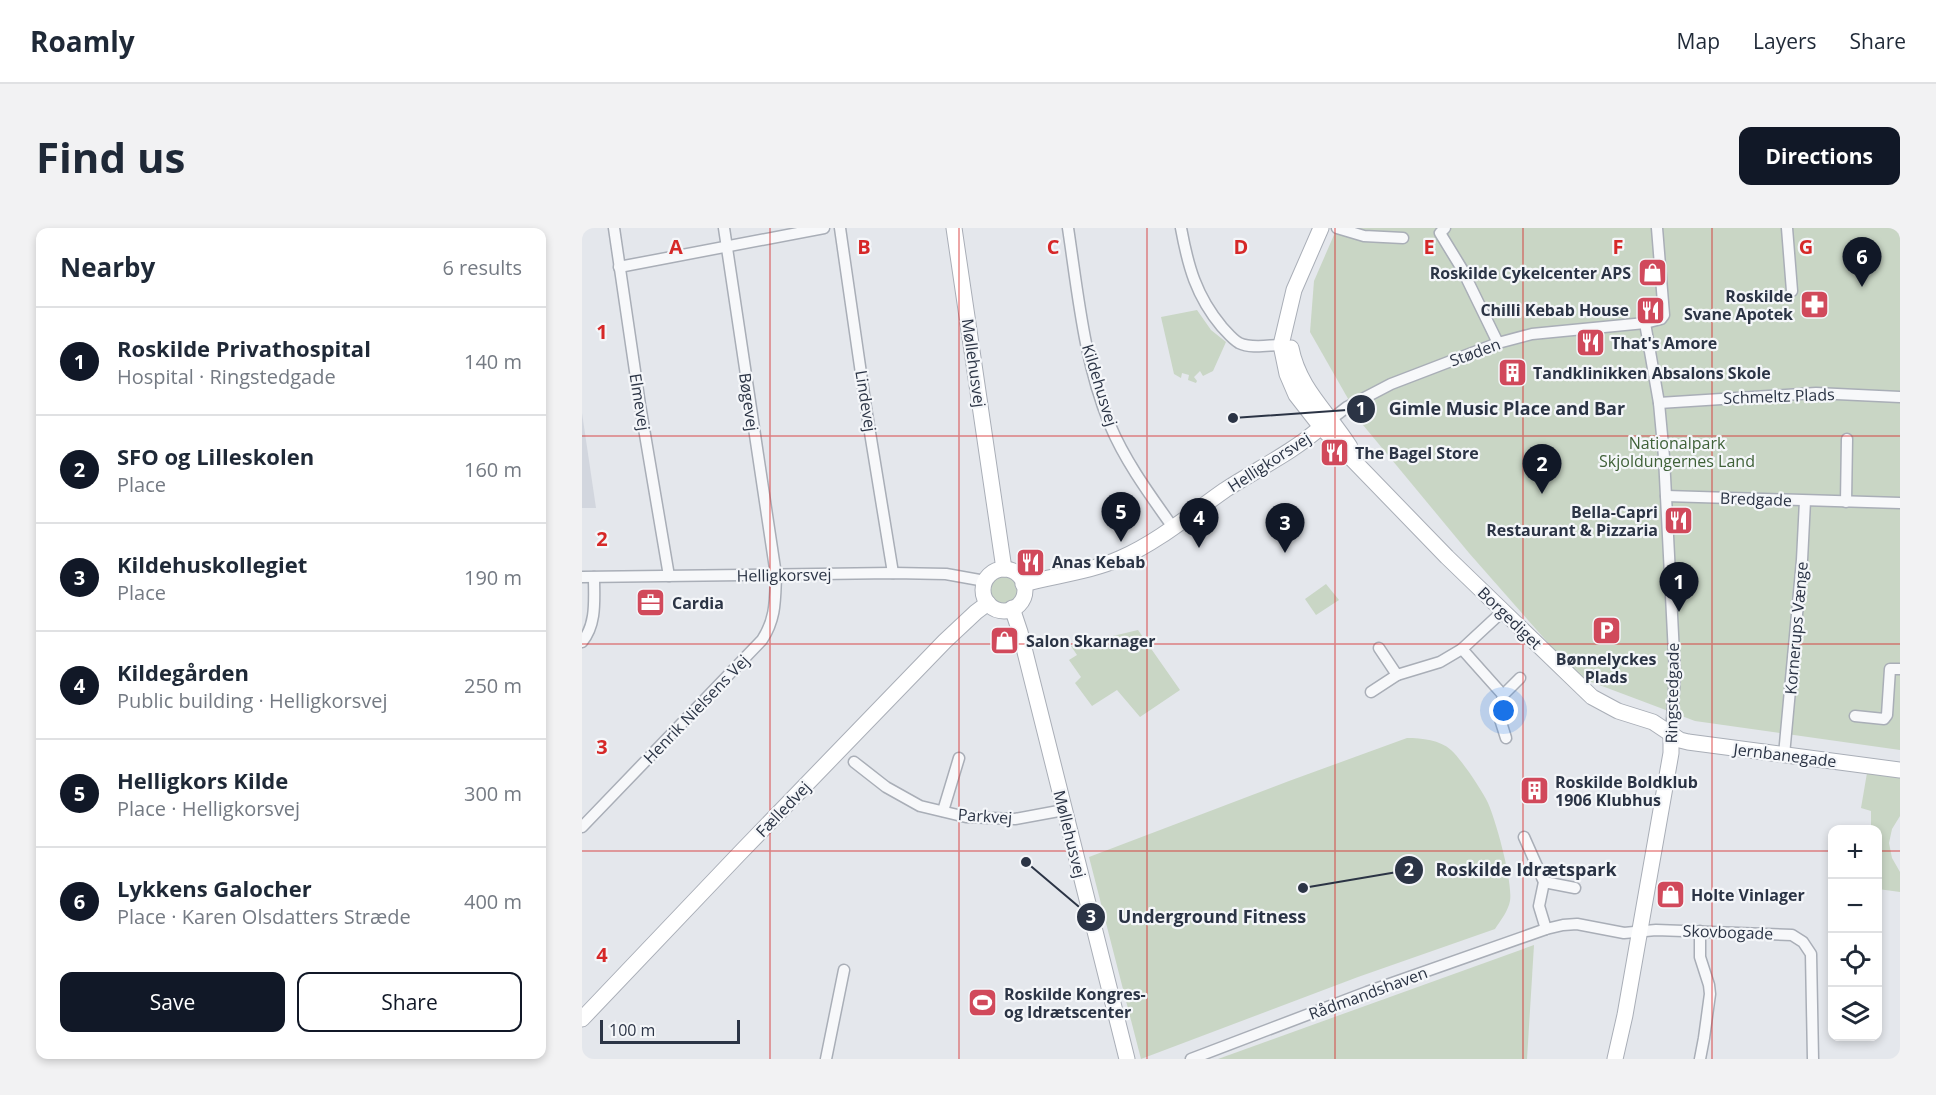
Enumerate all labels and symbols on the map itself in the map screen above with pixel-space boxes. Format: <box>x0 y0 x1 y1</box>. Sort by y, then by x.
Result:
text: A <box>669 233 683 260</box>
text: B <box>857 233 871 260</box>
text: C <box>1047 233 1060 260</box>
text: D <box>1234 233 1248 260</box>
text: E <box>1423 233 1435 260</box>
text: F <box>1613 233 1623 260</box>
text: G <box>1799 233 1813 260</box>
pin: 6 <box>1842 238 1882 287</box>
shop icon: Roskilde Cykelcenter APS <box>1636 257 1668 289</box>
place label: Roskilde Cykelcenter APS <box>1430 262 1631 284</box>
place label: Roskilde Svane Apotek <box>1684 285 1793 325</box>
pharmacy icon: Roskilde Svane Apotek <box>1798 289 1830 321</box>
restaurant icon: Chilli Kebab House <box>1634 294 1666 326</box>
place label: Chilli Kebab House <box>1480 299 1629 321</box>
street label: Møllehusvej <box>957 317 991 409</box>
text: 1 <box>596 318 608 345</box>
restaurant icon: That's Amore <box>1574 327 1606 359</box>
place label: That's Amore <box>1611 332 1717 354</box>
street label: Støden <box>1446 333 1504 371</box>
street label: Kildehusvej <box>1077 341 1123 429</box>
building icon: Tandklinikken Absalons Skole <box>1496 357 1528 389</box>
place label: Tandklinikken Absalons Skole <box>1533 362 1771 384</box>
street label: Lindevej <box>850 369 882 433</box>
street label: Bøgevej <box>734 371 764 433</box>
street label: Elmevej <box>625 372 655 432</box>
street label: Schmeltz Plads <box>1723 383 1835 409</box>
callout: Gimle Music Place and Bar <box>1346 391 1637 427</box>
text: 1 <box>1356 396 1366 420</box>
text: Gimle Music Place and Bar <box>1389 396 1625 420</box>
street label: Helligkorsvej <box>1223 427 1315 497</box>
park label: Nationalpark Skjoldungernes Land <box>1599 432 1755 472</box>
restaurant icon: The Bagel Store <box>1318 437 1350 469</box>
place label: The Bagel Store <box>1355 442 1479 464</box>
pin: 2 <box>1522 444 1562 494</box>
street label: Bredgade <box>1720 487 1792 511</box>
pin: 5 <box>1102 492 1140 542</box>
pin: 4 <box>1180 498 1218 548</box>
place label: Bella-Capri Restaurant & Pizzaria <box>1486 501 1658 541</box>
pin: 3 <box>1266 504 1304 553</box>
restaurant icon: Bella-Capri Restaurant & Pizzaria <box>1663 505 1695 537</box>
text: 2 <box>596 525 608 552</box>
restaurant icon: Anas Kebab <box>1015 546 1047 578</box>
place label: Anas Kebab <box>1052 551 1145 573</box>
street label: Kornerups Vænge <box>1779 561 1813 695</box>
pin: 1 <box>1660 562 1698 612</box>
street label: Helligkorsvej <box>736 563 832 587</box>
street label: Borgediget <box>1473 582 1547 654</box>
office icon: Cardia <box>635 587 667 619</box>
place label: Cardia <box>672 592 724 614</box>
parking icon: Bønnelyckes Plads <box>1590 615 1622 647</box>
shop icon: Salon Skarnager <box>989 625 1021 657</box>
place label: Salon Skarnager <box>1026 630 1156 652</box>
street label: Ringstedgade <box>1660 642 1684 744</box>
place label: Bønnelyckes Plads <box>1556 648 1656 688</box>
street label: Henrik Nielsens Vej <box>638 650 754 768</box>
your location <box>1489 696 1518 725</box>
text: 3 <box>596 733 608 760</box>
street label: Jernbanegade <box>1730 738 1838 772</box>
place label: Roskilde Boldklub 1906 Klubhus <box>1555 771 1698 811</box>
building icon: Roskilde Boldklub 1906 Klubhus <box>1518 775 1550 807</box>
street label: Fælledvej <box>751 776 815 842</box>
street label: Møllehusvej <box>1049 788 1091 880</box>
street label: Parkvej <box>957 803 1013 829</box>
callout: Roskilde Idrætspark <box>1394 852 1629 888</box>
text: 2 <box>1404 857 1414 881</box>
text: Roskilde Idrætspark <box>1435 857 1617 881</box>
shop icon: Holte Vinlager <box>1654 879 1686 911</box>
place label: Holte Vinlager <box>1691 884 1805 906</box>
callout: Underground Fitness <box>1076 899 1319 935</box>
text: 3 <box>1086 904 1096 928</box>
text: Underground Fitness <box>1118 904 1306 928</box>
street label: Skovbogade <box>1682 919 1774 945</box>
text: 4 <box>596 941 608 968</box>
street label: Rådmandshaven <box>1306 961 1430 1025</box>
place label: Roskilde Kongres- og Idrætscenter <box>1004 983 1146 1023</box>
sports icon: Roskilde Kongres- og Idrætscenter <box>967 987 999 1019</box>
scale bar <box>600 1017 740 1044</box>

